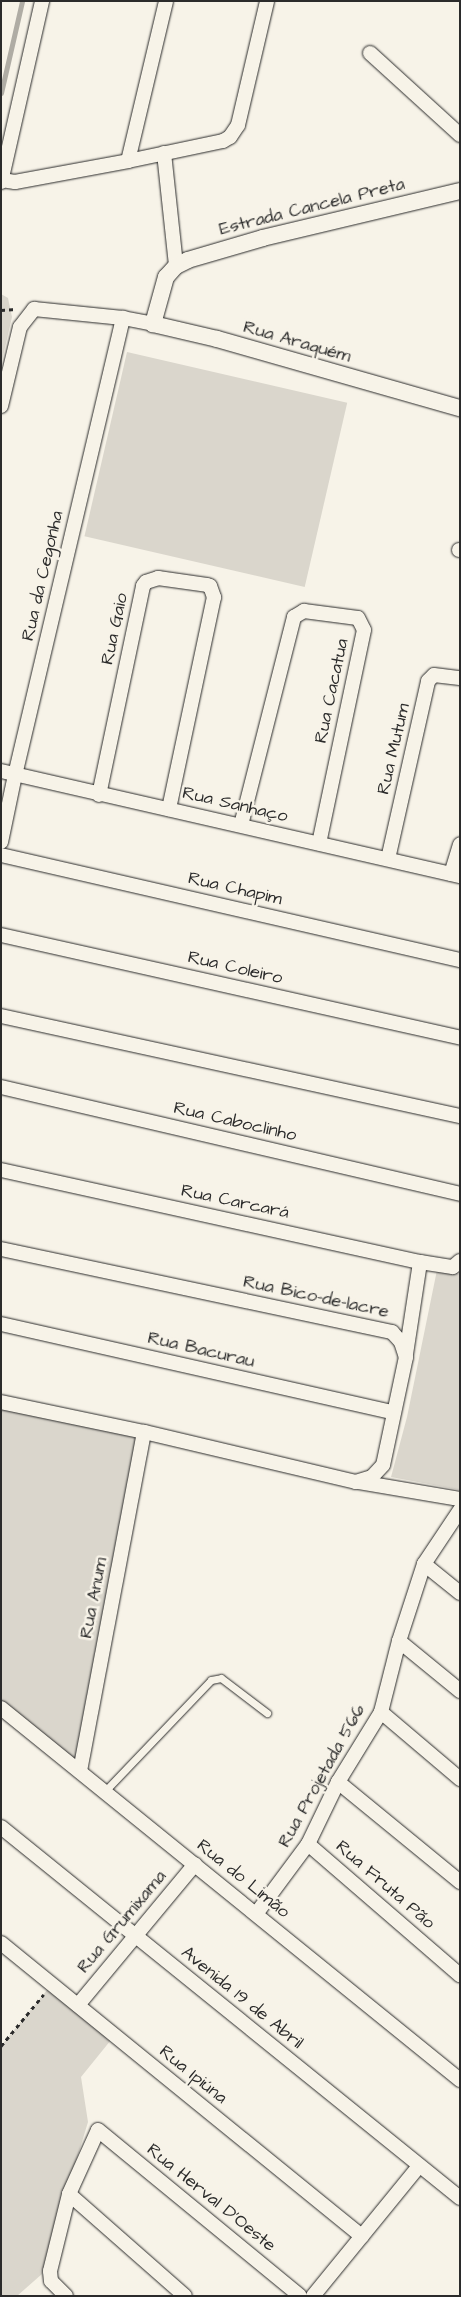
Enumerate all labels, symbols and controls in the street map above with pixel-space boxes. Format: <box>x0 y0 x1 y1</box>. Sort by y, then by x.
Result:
street label: Estrada Cancela Preta <box>217 173 407 241</box>
street label: Rua Araquém <box>241 316 353 368</box>
street label: Rua da Cegonha <box>18 509 68 643</box>
street label: Rua Gaio <box>97 591 133 667</box>
street label: Rua Cacatua <box>310 637 354 745</box>
street label: Rua Mutum <box>373 701 415 797</box>
street label: Rua Sanhaço <box>180 782 290 828</box>
street label: Rua Chapim <box>186 868 284 910</box>
street label: Rua Coleiro <box>186 947 284 989</box>
street label: Rua Caboclinho <box>171 1097 299 1147</box>
street label: Rua Carcará <box>179 1180 291 1224</box>
street label: Rua Bico-de-lacre <box>241 1271 391 1323</box>
street label: Rua Bacurau <box>145 1327 257 1373</box>
street label: Rua Anum <box>76 1556 112 1640</box>
street label: Rua Projetada 566 <box>274 1701 370 1851</box>
street label: Rua do Limão <box>192 1835 294 1923</box>
street label: Rua Fruta Pão <box>331 1836 439 1934</box>
street label: Rua Grumixama <box>73 1866 171 1978</box>
street label: Avenida 19 de Abril <box>177 1942 307 2054</box>
street label: Rua Ipiúna <box>155 2041 231 2109</box>
street label: Rua Herval D'Oeste <box>142 2139 280 2257</box>

